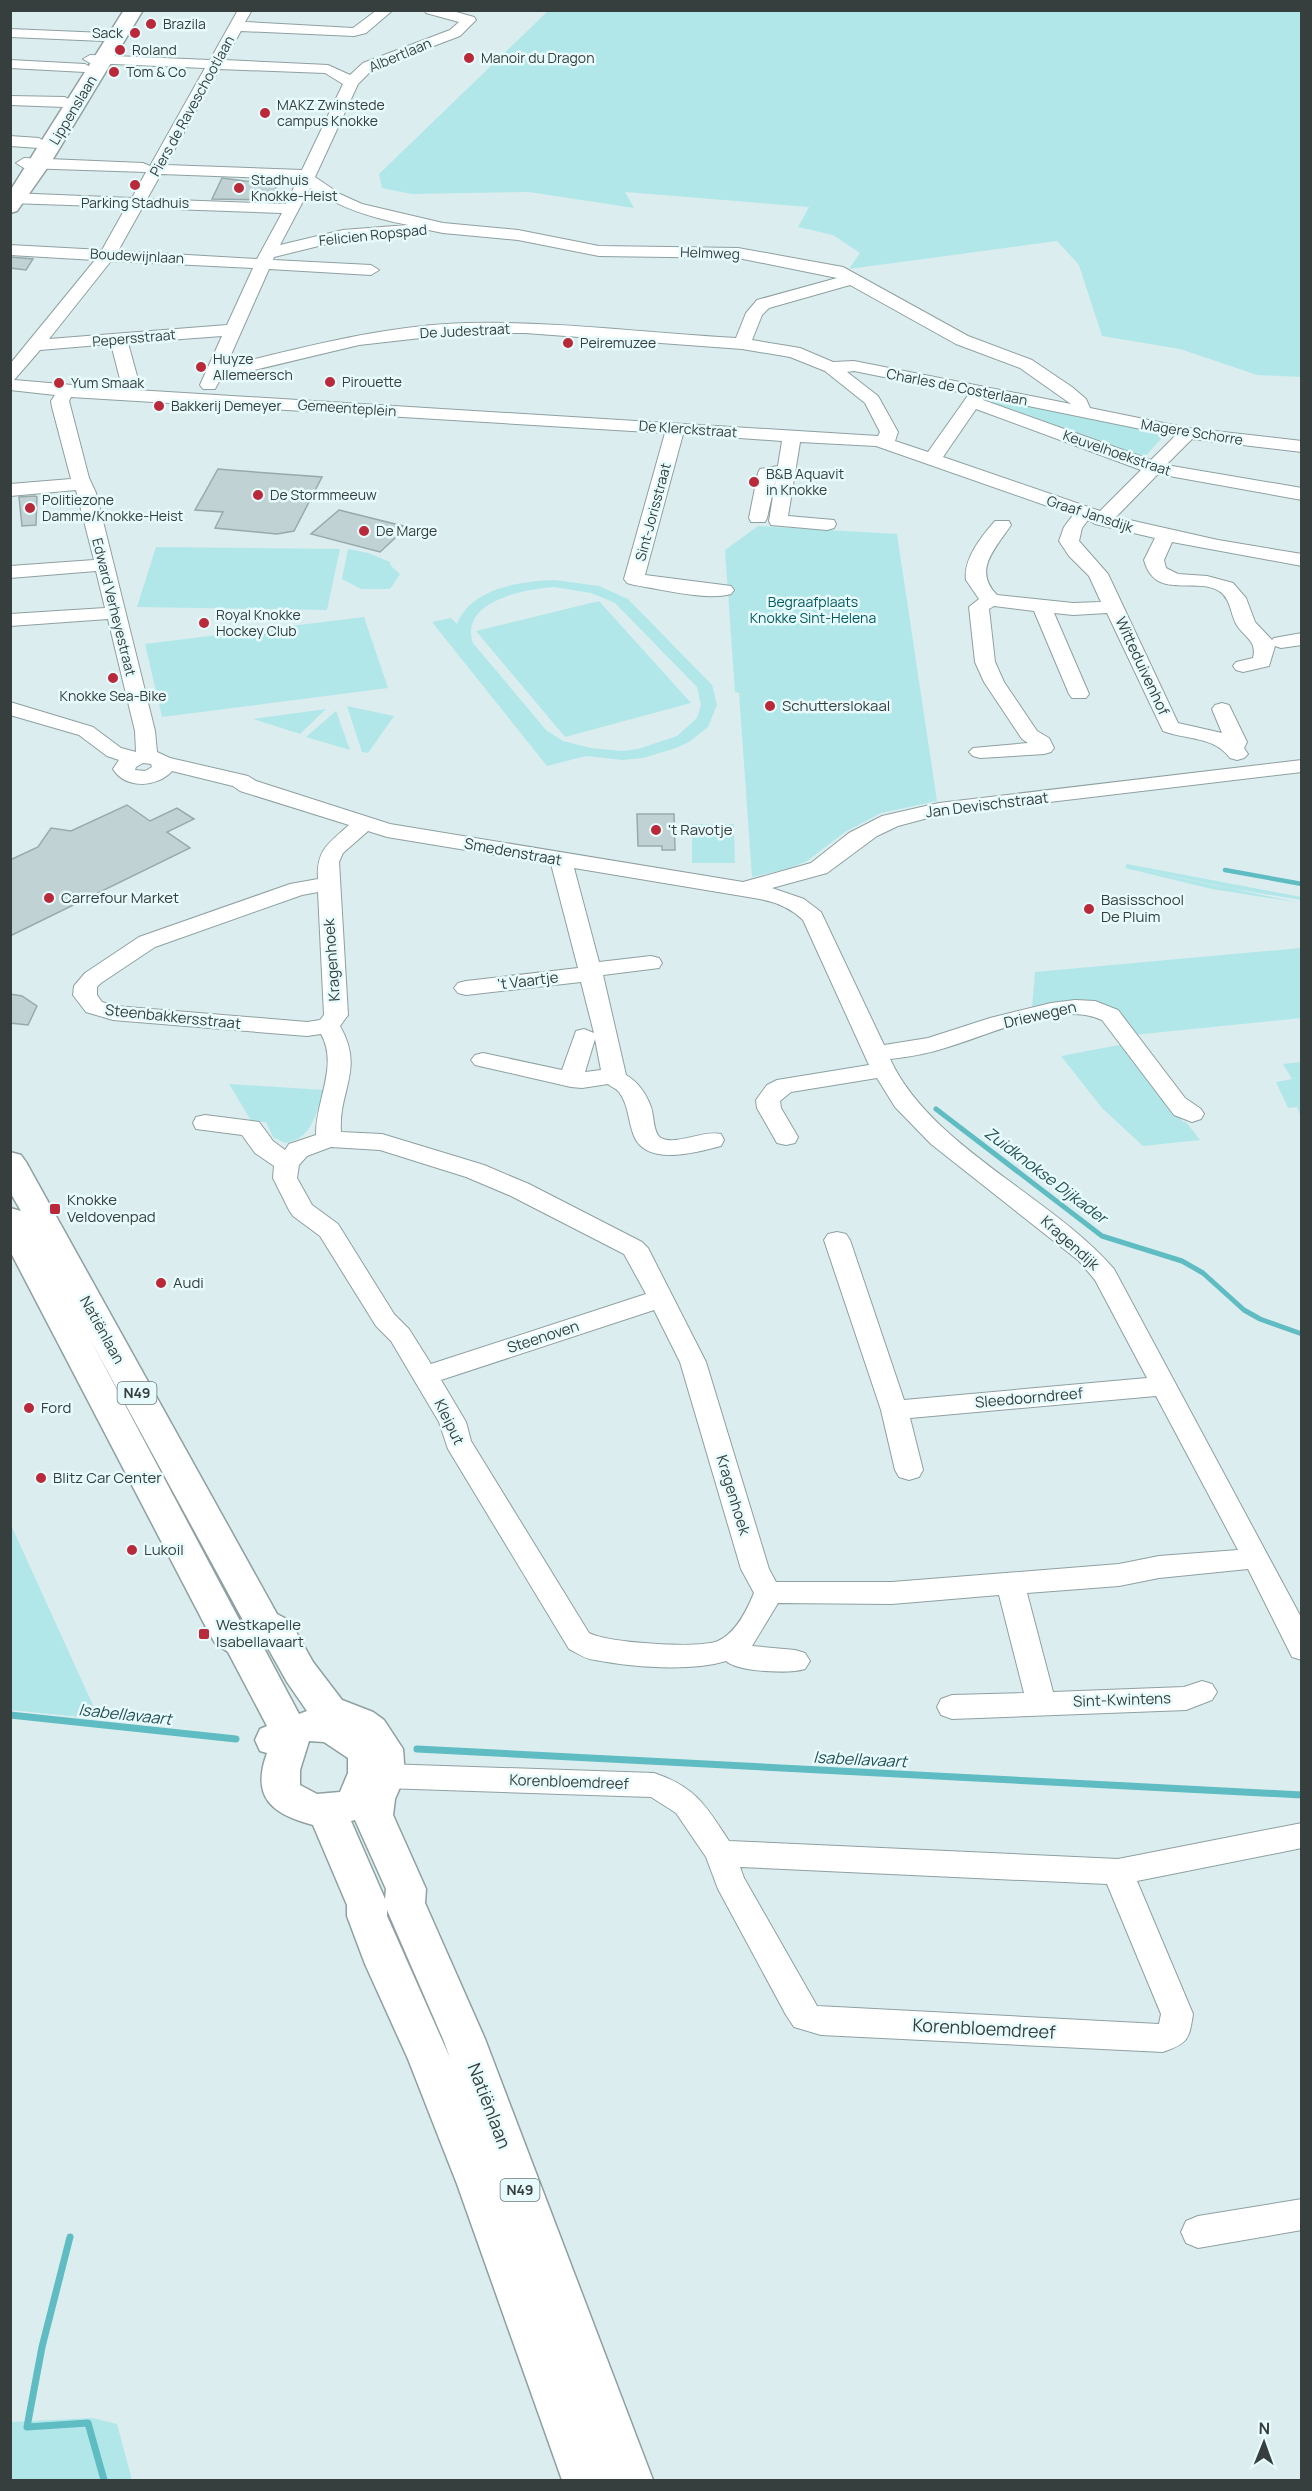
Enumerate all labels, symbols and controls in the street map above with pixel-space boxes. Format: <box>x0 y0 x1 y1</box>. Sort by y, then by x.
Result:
place label: Brazila <box>163 14 206 33</box>
marker: Brazila <box>144 17 158 31</box>
place label: Sack <box>92 23 124 42</box>
marker: Sack <box>128 26 142 40</box>
street label: Piers de Raveschootlaan <box>145 32 238 180</box>
street label: Albertlaan <box>366 33 434 76</box>
place label: Roland <box>132 40 177 59</box>
marker: Roland <box>113 43 127 57</box>
place label: Manoir du Dragon <box>481 48 594 67</box>
marker: Manoir du Dragon <box>462 51 476 65</box>
place label: Tom & Co <box>126 62 186 81</box>
marker: Tom & Co <box>107 65 121 79</box>
street label: Lippenslaan <box>44 72 101 148</box>
place label: MAKZ Zwinstede campus Knokke <box>277 95 385 130</box>
marker: MAKZ Zwinstede campus Knokke <box>258 106 272 120</box>
place label: Stadhuis Knokke-Heist <box>251 170 338 205</box>
marker: Parking Stadhuis <box>128 178 142 192</box>
marker: Stadhuis Knokke-Heist <box>232 181 246 195</box>
place label: Parking Stadhuis <box>81 193 189 212</box>
street label: Felicien Ropspad <box>318 219 428 250</box>
street label: Helmweg <box>680 242 740 263</box>
street label: Boudewijnlaan <box>89 244 185 267</box>
street label: De Judestraat <box>419 319 511 342</box>
street label: Pepersstraat <box>91 324 177 351</box>
place label: Peiremuzee <box>580 333 656 352</box>
marker: Peiremuzee <box>561 336 575 350</box>
place label: Huyze Allemeersch <box>213 349 293 384</box>
marker: Huyze Allemeersch <box>194 360 208 374</box>
street label: Charles de Costerlaan <box>885 364 1029 410</box>
place label: Pirouette <box>342 372 402 391</box>
place label: Yum Smaak <box>71 373 145 392</box>
marker: Pirouette <box>323 375 337 389</box>
marker: Yum Smaak <box>52 376 66 390</box>
street label: Gemeenteplein <box>297 395 397 420</box>
place label: Bakkerij Demeyer <box>171 396 282 415</box>
marker: Bakkerij Demeyer <box>152 399 166 413</box>
street label: Magere Schorre <box>1140 414 1244 449</box>
street label: De Klerckstraat <box>638 416 738 441</box>
street label: Keuvelhoekstraat <box>1061 425 1174 480</box>
street label: Sint-Jorisstraat <box>630 460 675 563</box>
place label: B&B Aquavit in Knokke <box>766 464 844 499</box>
marker: B&B Aquavit in Knokke <box>747 475 761 489</box>
place label: De Stormmeeuw <box>270 485 377 504</box>
marker: De Stormmeeuw <box>251 488 265 502</box>
place label: Politiezone Damme/Knokke-Heist <box>42 490 184 525</box>
street label: Graaf Jansdijk <box>1044 491 1137 537</box>
marker: Politiezone Damme/Knokke-Heist <box>23 501 37 515</box>
place label: De Marge <box>376 521 437 540</box>
marker: De Marge <box>357 524 371 538</box>
street label: Edward Verheyestraat <box>88 536 141 678</box>
park label: Begraafplaats Knokke Sint-Helena <box>750 592 876 627</box>
place label: Royal Knokke Hockey Club <box>216 605 301 640</box>
street label: Witteduivenhof <box>1110 613 1175 719</box>
marker: Royal Knokke Hockey Club <box>197 616 211 630</box>
marker: Knokke Sea-Bike <box>106 671 120 685</box>
place label: Knokke Sea-Bike <box>60 686 166 705</box>
place label: Schutterslokaal <box>782 695 890 716</box>
marker: Schutterslokaal <box>763 699 777 713</box>
street label: Jan Devischstraat <box>924 787 1050 822</box>
place label: 't Ravotje <box>668 819 733 840</box>
marker: 't Ravotje <box>649 823 663 837</box>
street label: Smedenstraat <box>463 833 564 870</box>
place label: Carrefour Market <box>61 887 179 908</box>
place label: Basisschool De Pluim <box>1101 889 1184 927</box>
marker: Carrefour Market <box>42 891 56 905</box>
marker: Basisschool De Pluim <box>1082 902 1096 916</box>
street label: Kragenhoek <box>318 918 345 1002</box>
street label: 't Vaartje <box>496 966 560 995</box>
street label: Driewegen <box>1002 996 1078 1033</box>
street label: Steenbakkersstraat <box>104 999 242 1034</box>
water label: Zuidknokse Dijkader <box>980 1122 1114 1230</box>
place label: Knokke Veldovenpad <box>67 1189 156 1227</box>
marker: Knokke Veldovenpad <box>48 1202 62 1216</box>
street label: Kragendijk <box>1036 1211 1105 1275</box>
place label: Audi <box>173 1272 204 1293</box>
marker: Audi <box>154 1276 168 1290</box>
street label: Natiënlaan <box>75 1292 130 1368</box>
street label: Steenoven <box>504 1315 582 1358</box>
road number: N49 <box>118 1382 156 1404</box>
street label: Sleedoorndreef <box>974 1382 1084 1413</box>
street label: Kleiput <box>429 1395 470 1448</box>
place label: Ford <box>41 1397 71 1418</box>
marker: Ford <box>22 1401 36 1415</box>
street label: Kragenhoek <box>711 1452 756 1538</box>
place label: Blitz Car Center <box>53 1467 162 1488</box>
marker: Blitz Car Center <box>34 1471 48 1485</box>
place label: Lukoil <box>144 1539 184 1560</box>
marker: Lukoil <box>125 1543 139 1557</box>
place label: Westkapelle Isabellavaart <box>216 1614 304 1652</box>
marker: Westkapelle Isabellavaart <box>197 1627 211 1641</box>
street label: Sint-Kwintens <box>1073 1687 1171 1712</box>
water label: Isabellavaart <box>77 1698 174 1730</box>
water label: Isabellavaart <box>813 1746 909 1773</box>
street label: Korenbloemdreef <box>509 1769 630 1794</box>
street label: Korenbloemdreef <box>912 2012 1057 2044</box>
street label: Natiënlaan <box>463 2060 517 2152</box>
road number: N49 <box>500 2179 540 2201</box>
north arrow <box>1234 2413 1294 2473</box>
text: N <box>1258 2417 1270 2439</box>

